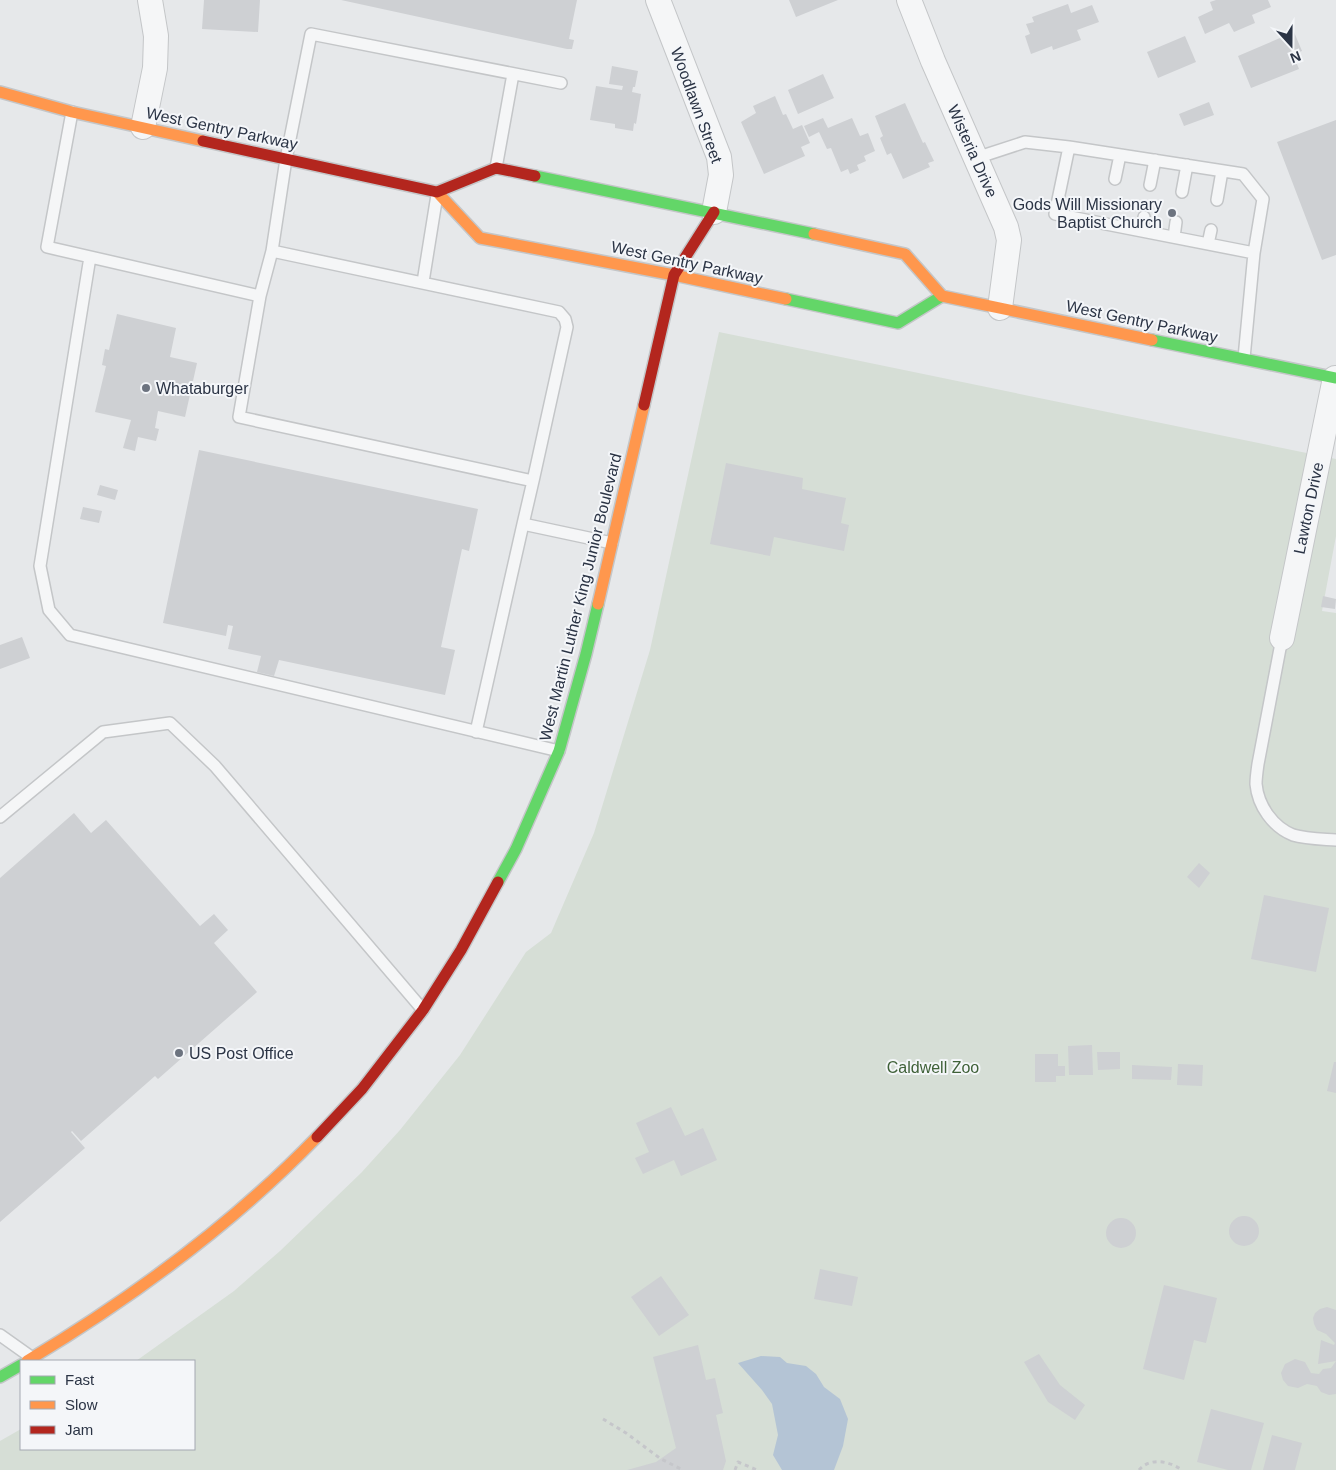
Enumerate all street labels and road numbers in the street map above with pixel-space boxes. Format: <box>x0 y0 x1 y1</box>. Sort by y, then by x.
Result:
street label: Woodlawn Street <box>668 45 725 166</box>
street label: Wisteria Drive <box>945 102 1001 200</box>
street label: West Gentry Parkway <box>145 104 299 153</box>
street label: West Gentry Parkway <box>610 238 764 287</box>
street label: West Gentry Parkway <box>1065 297 1219 346</box>
street label: West Martin Luther King Junior Boulevard <box>536 452 625 743</box>
street label: Lawton Drive <box>1290 461 1327 556</box>

